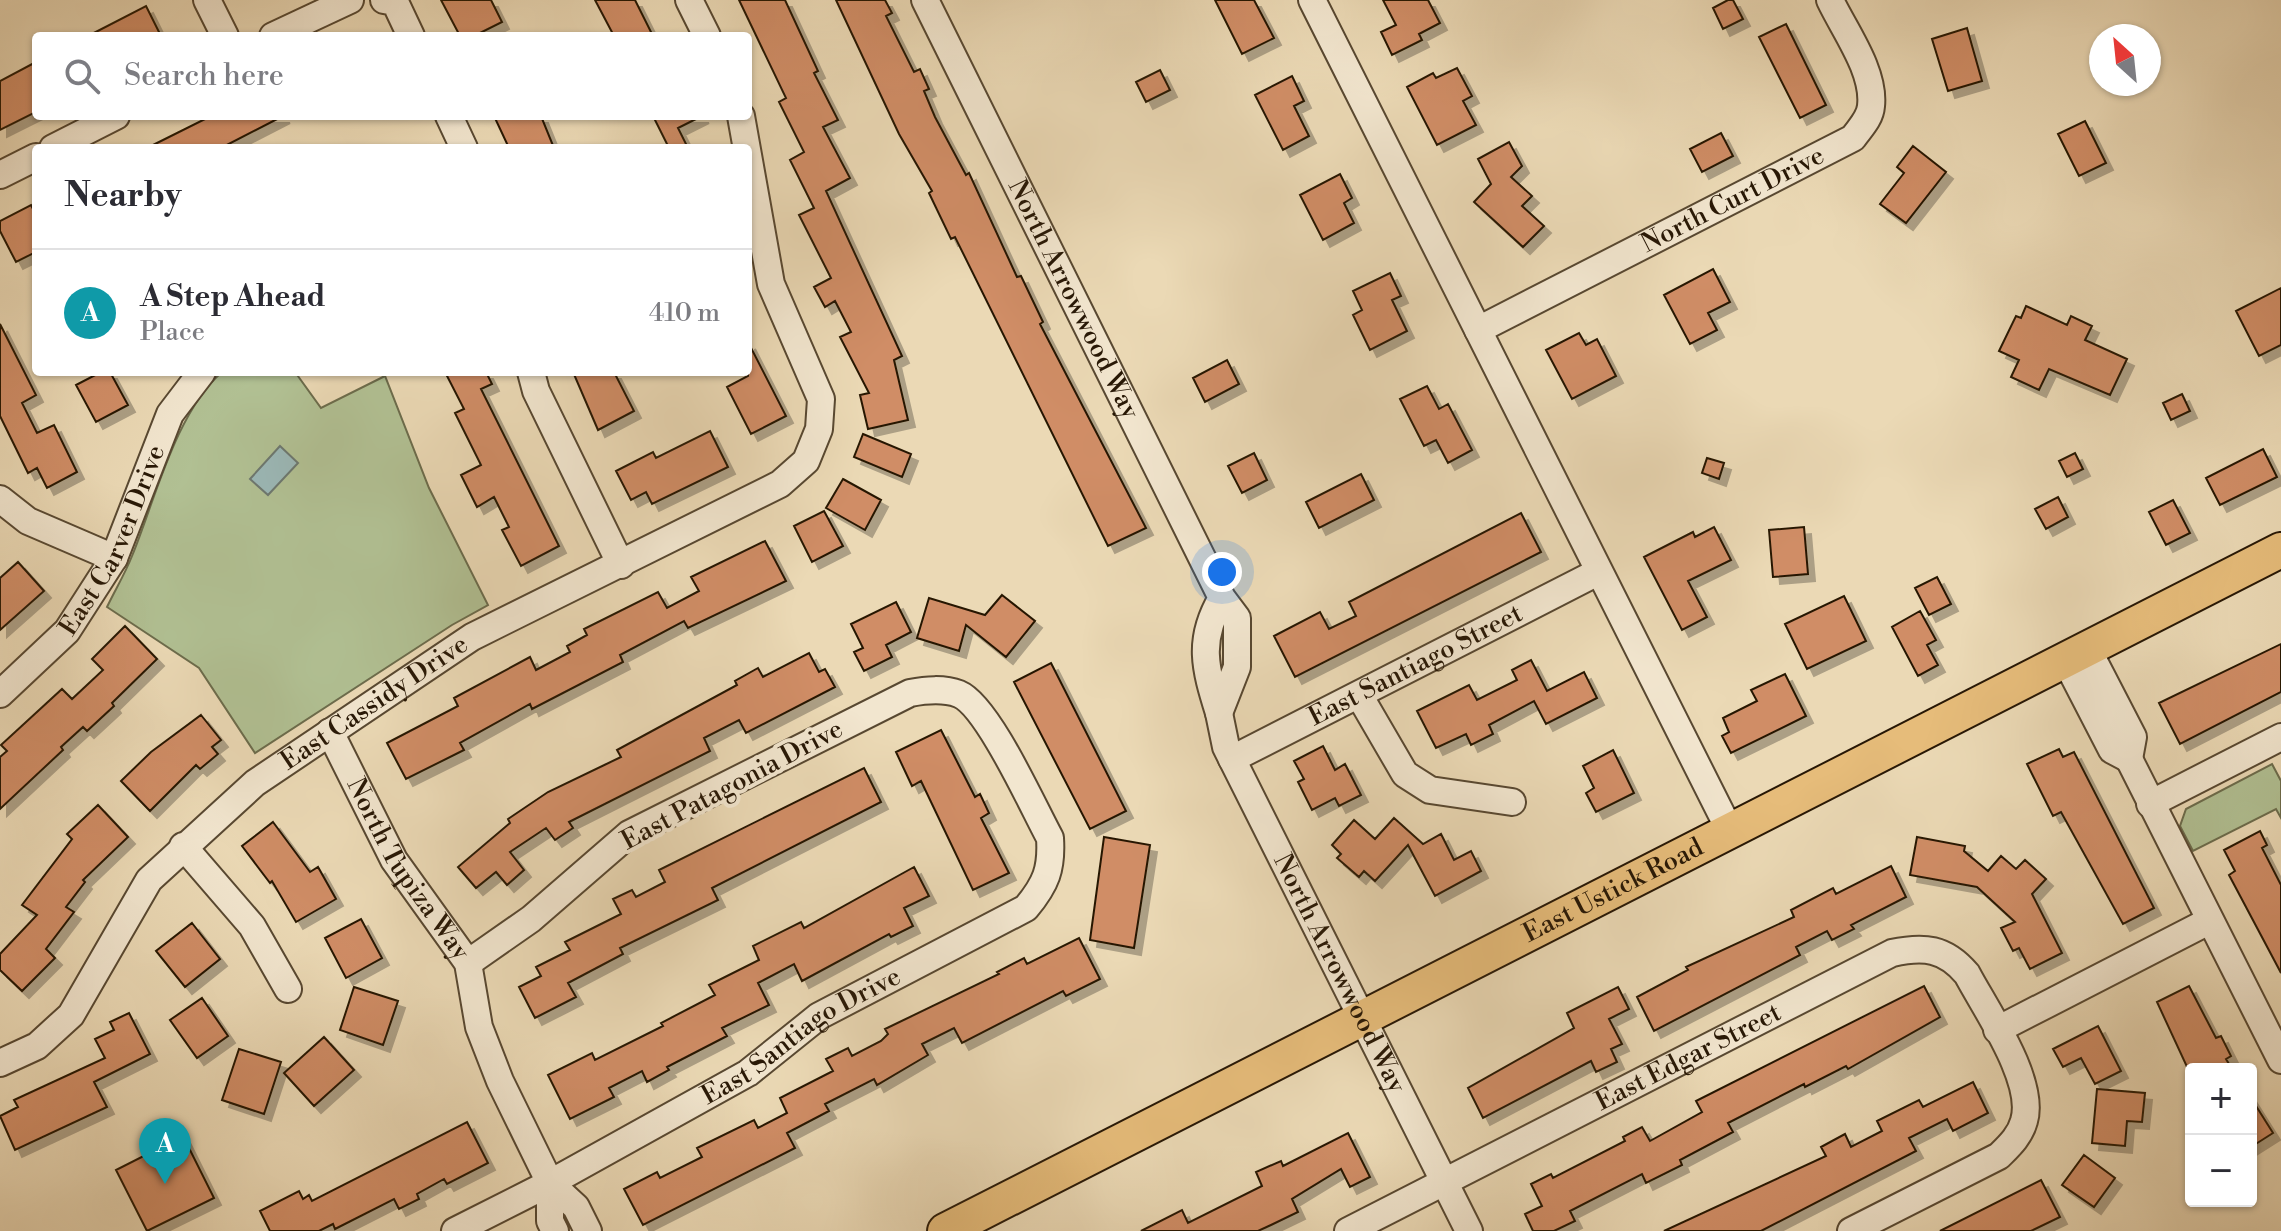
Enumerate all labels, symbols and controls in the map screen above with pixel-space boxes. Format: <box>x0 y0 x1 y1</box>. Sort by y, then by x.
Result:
north arrow <box>2089 24 2161 96</box>
search box <box>32 32 752 120</box>
icon: search <box>60 54 104 98</box>
text: Search here <box>124 57 284 95</box>
street label: North Curt Drive <box>1636 139 1830 260</box>
street label: North Arrowwood Way <box>1001 174 1147 424</box>
text: Nearby <box>64 175 182 217</box>
text: A Step Ahead <box>140 278 326 316</box>
text: A <box>81 297 99 329</box>
text: 410 m <box>649 297 720 329</box>
text: Place <box>140 316 205 348</box>
street label: East Carver Drive <box>52 441 172 642</box>
your location <box>1202 552 1242 592</box>
street label: East Santiago Street <box>1303 597 1528 733</box>
street label: East Cassidy Drive <box>274 628 474 777</box>
street label: East Patagonia Drive <box>616 713 848 857</box>
street label: North Tupiza Way <box>340 773 477 967</box>
street label: East Ustick Road <box>1518 831 1709 950</box>
street label: North Arrowwood Way <box>1266 849 1413 1098</box>
street label: East Santiago Drive <box>696 960 906 1112</box>
street label: East Edgar Street <box>1590 997 1786 1118</box>
map controls <box>2185 1063 2257 1207</box>
button: + <box>2185 1063 2257 1135</box>
pin: A <box>139 1118 191 1184</box>
button: − <box>2185 1135 2257 1207</box>

